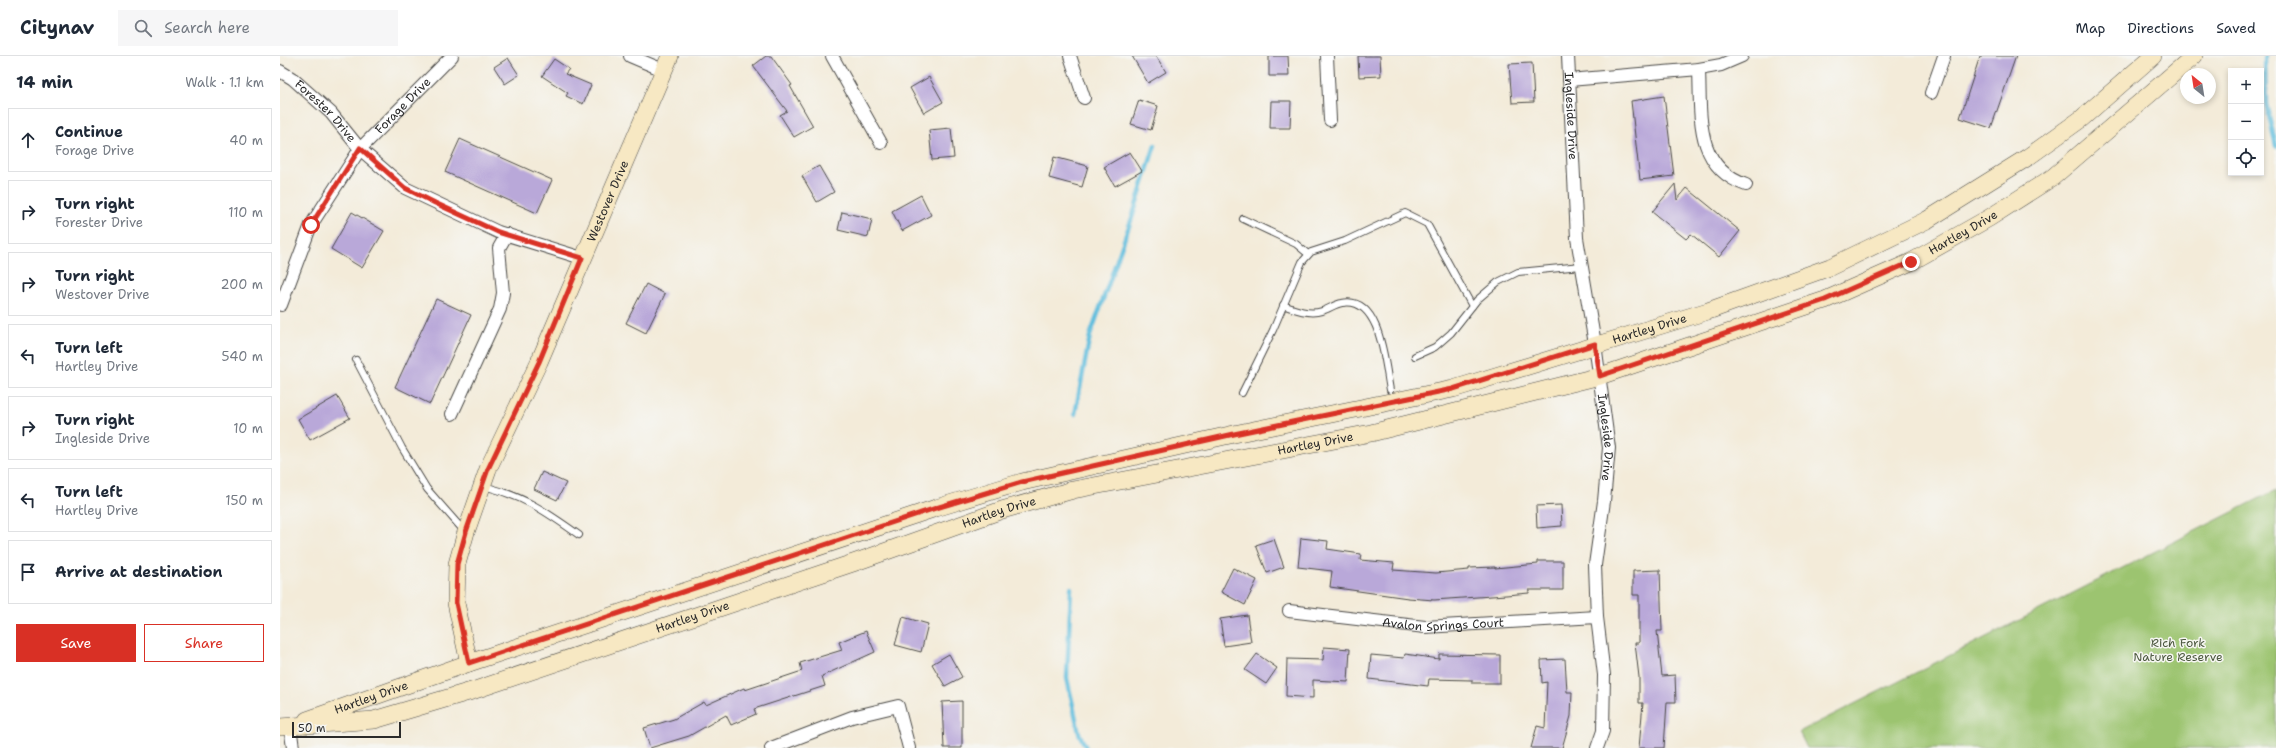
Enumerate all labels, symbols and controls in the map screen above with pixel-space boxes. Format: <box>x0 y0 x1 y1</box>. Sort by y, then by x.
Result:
search box <box>118 10 398 46</box>
text: Citynav <box>20 15 94 40</box>
icon: search <box>132 17 154 39</box>
text: Search here <box>164 18 250 38</box>
text: Map <box>2076 19 2106 37</box>
text: Directions <box>2128 19 2194 37</box>
text: Saved <box>2216 19 2256 37</box>
north arrow <box>2180 68 2216 104</box>
map controls <box>2228 68 2264 176</box>
button: + <box>2228 68 2264 104</box>
text: 14 min <box>16 71 73 93</box>
street label: Ingleside Drive <box>1561 72 1581 160</box>
text: Walk · 1.1 km <box>185 74 264 91</box>
street label: Forage Drive <box>372 74 435 137</box>
street label: Forester Drive <box>291 76 360 146</box>
button: − <box>2228 104 2264 140</box>
text: Continue <box>55 122 123 142</box>
icon: ahead <box>17 129 39 151</box>
text: 40 m <box>229 132 263 149</box>
button: locate <box>2228 140 2264 176</box>
text: Forage Drive <box>55 142 134 159</box>
street label: Westover Drive <box>583 157 633 244</box>
text: Turn right <box>55 194 135 214</box>
icon: right <box>17 201 39 223</box>
text: 110 m <box>228 204 263 221</box>
street label: Hartley Drive <box>1926 206 2001 259</box>
text: Forester Drive <box>55 214 143 231</box>
route start <box>302 216 320 234</box>
route end <box>1902 253 1920 271</box>
text: Turn right <box>55 266 135 286</box>
icon: right <box>17 273 39 295</box>
text: 200 m <box>221 276 263 293</box>
text: Westover Drive <box>55 286 150 303</box>
street label: Hartley Drive <box>1610 310 1689 348</box>
text: Turn left <box>55 338 123 358</box>
icon: left <box>17 345 39 367</box>
text: 540 m <box>222 348 263 365</box>
text: Hartley Drive <box>55 358 138 375</box>
street label: Ingleside Drive <box>1594 393 1617 482</box>
text: Turn right <box>55 410 135 430</box>
icon: right <box>17 417 39 439</box>
text: 10 m <box>233 420 263 437</box>
street label: Hartley Drive <box>1276 429 1355 459</box>
text: Ingleside Drive <box>55 430 150 447</box>
text: Turn left <box>55 482 123 502</box>
icon: left <box>17 489 39 511</box>
text: 150 m <box>225 492 263 509</box>
street label: Hartley Drive <box>960 493 1038 532</box>
text: Hartley Drive <box>55 502 138 519</box>
icon: arrive <box>17 561 39 583</box>
text: Arrive at destination <box>55 562 223 582</box>
street label: Hartley Drive <box>653 597 732 637</box>
street label: Avalon Springs Court <box>1381 614 1504 635</box>
button: Save <box>16 624 136 662</box>
button: Share <box>144 624 264 662</box>
park label: Rich Fork Nature Reserve <box>2133 635 2223 665</box>
street label: Hartley Drive <box>332 677 410 718</box>
scale bar <box>292 720 401 739</box>
text: 50 m <box>298 721 326 736</box>

